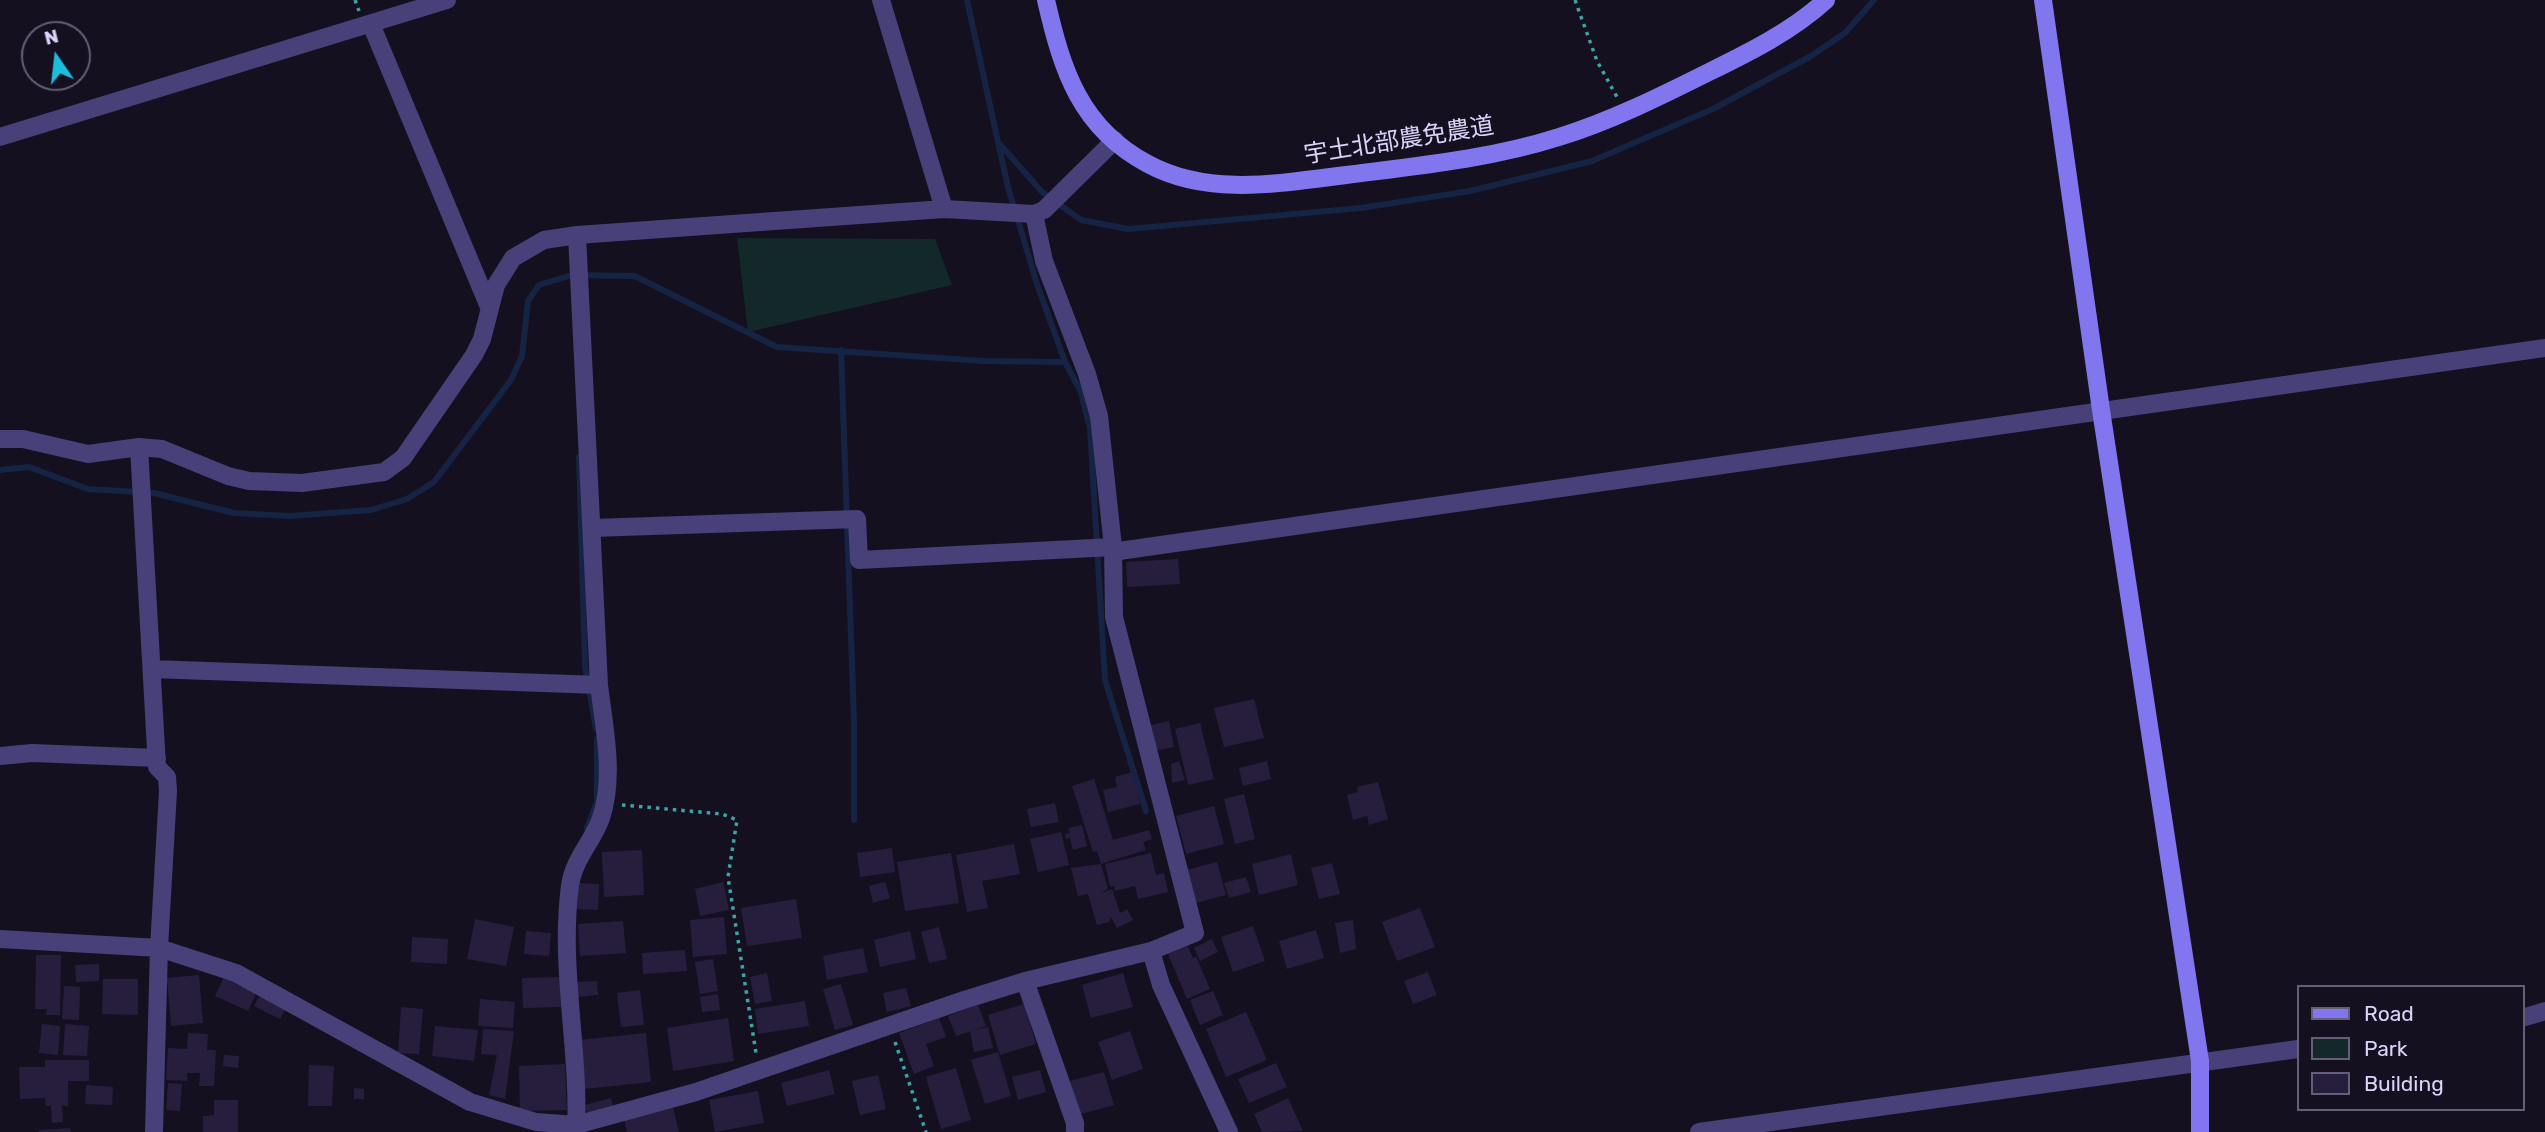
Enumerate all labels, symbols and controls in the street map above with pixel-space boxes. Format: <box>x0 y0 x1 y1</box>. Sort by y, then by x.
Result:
north arrow <box>21 21 91 91</box>
text: N <box>42 24 61 50</box>
street label: 宇土北部農免農道 <box>1302 112 1496 170</box>
legend <box>2296 985 2524 1111</box>
text: Road <box>2364 1001 2414 1026</box>
text: Park <box>2364 1036 2408 1061</box>
text: Building <box>2364 1071 2444 1096</box>

